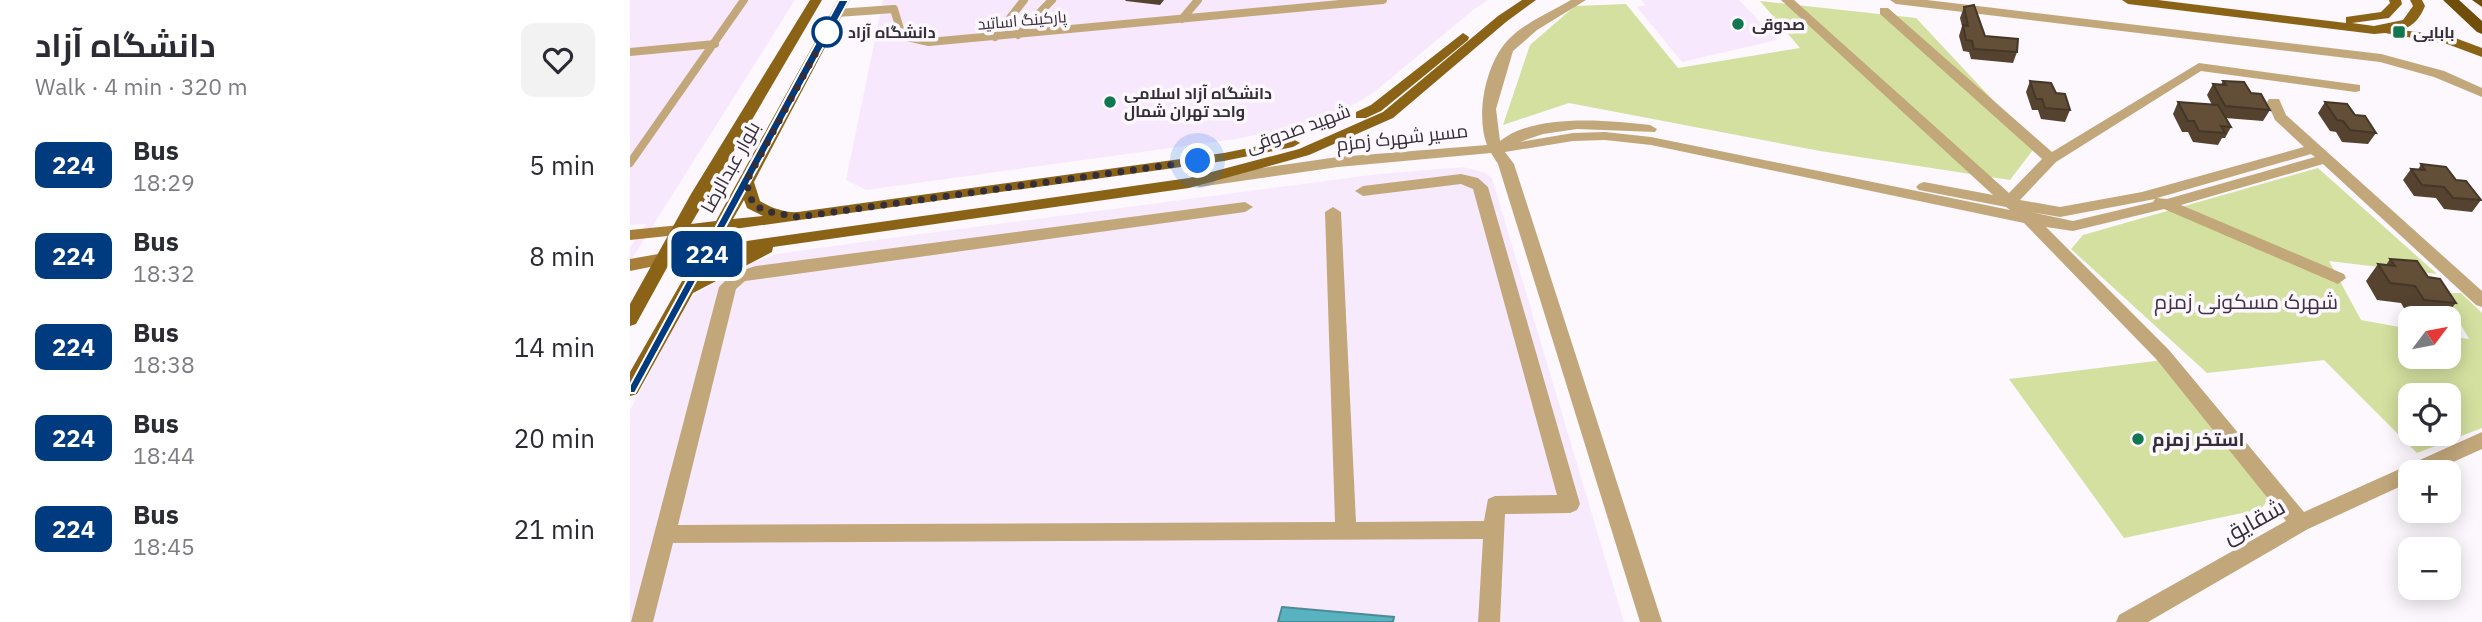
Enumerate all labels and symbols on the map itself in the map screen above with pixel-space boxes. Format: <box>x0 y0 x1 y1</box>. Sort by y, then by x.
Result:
street label: پارکینگ اساتید <box>977 6 1068 36</box>
place label: صدوقی <box>1752 14 1805 34</box>
marker: صدوقی <box>1730 16 1746 32</box>
marker: دانشگاه آزاد <box>812 17 842 47</box>
place label: دانشگاه آزاد <box>848 22 936 42</box>
place label: بابایی <box>2413 22 2455 42</box>
marker: بابایی <box>2391 24 2407 40</box>
place label: دانشگاه آزاد اسلامی واحد تهران شمال <box>1124 83 1272 121</box>
marker: دانشگاه آزاد اسلامی واحد تهران شمال <box>1102 94 1118 110</box>
street label: شهید صدوقی <box>1243 98 1353 158</box>
street label: بلوار عبدالرضا <box>695 117 765 217</box>
street label: مسیر شهرک زمزم <box>1335 118 1469 158</box>
your location <box>1180 143 1215 178</box>
line badge: 224 <box>667 231 747 277</box>
district label: شهرک مسکونی زمزم <box>2154 287 2338 316</box>
north arrow <box>2398 306 2460 369</box>
place label: استخر زمزم <box>2152 427 2245 453</box>
marker: استخر زمزم <box>2130 431 2146 447</box>
street label: شقایق <box>2216 491 2290 549</box>

